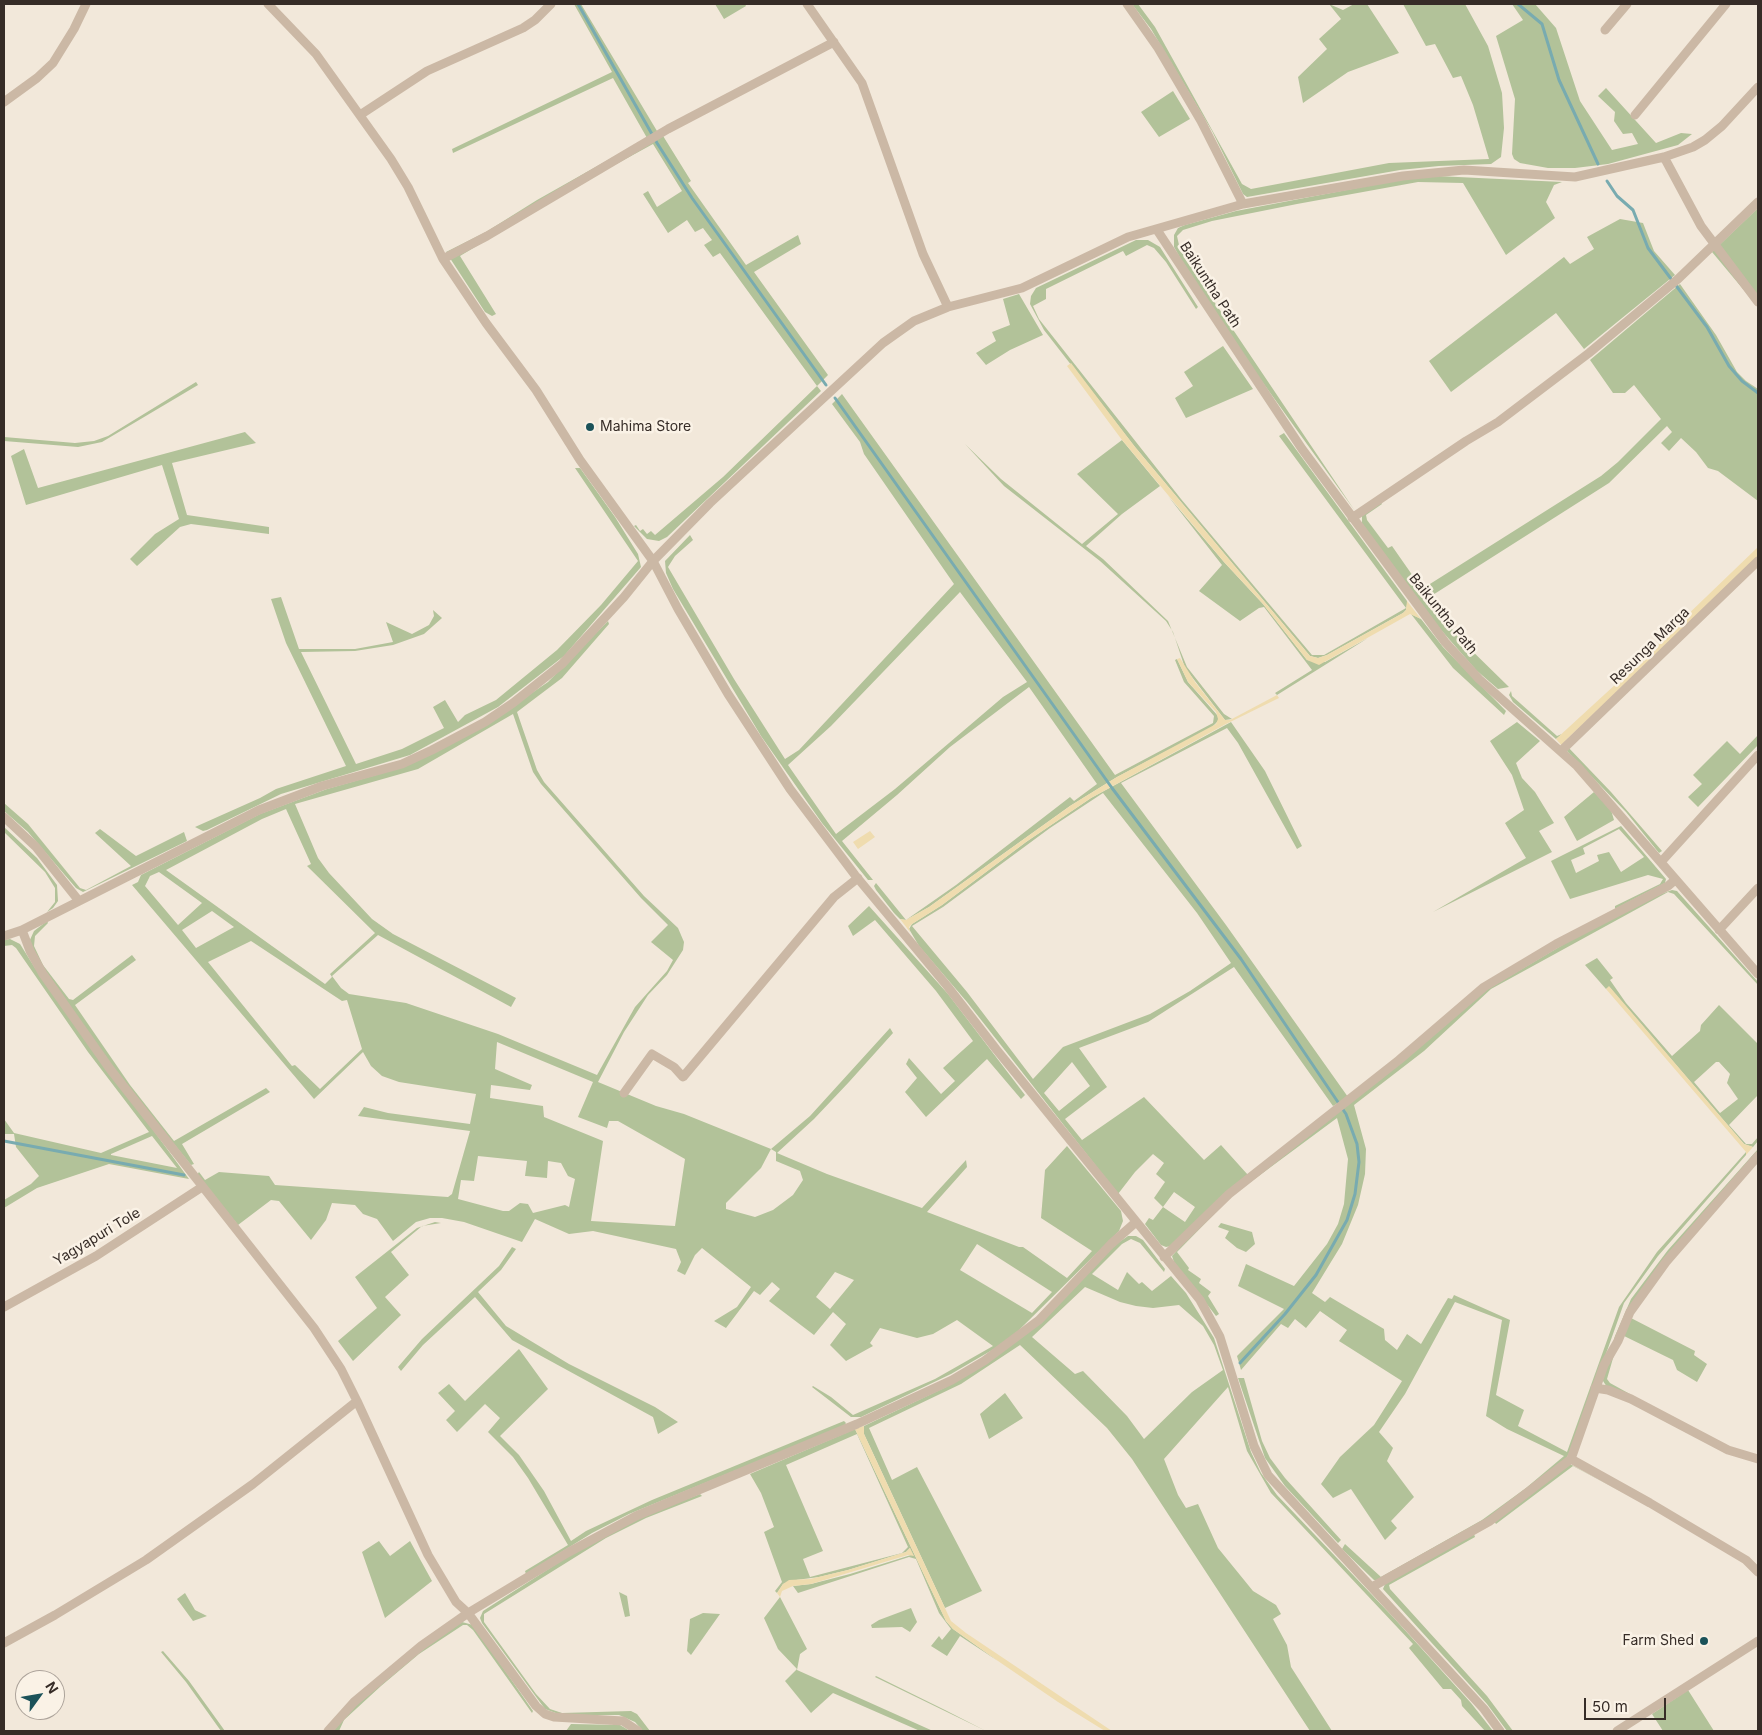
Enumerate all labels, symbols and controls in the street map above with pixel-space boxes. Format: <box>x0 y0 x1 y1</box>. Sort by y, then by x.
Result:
street label: Baikuntha Path <box>1176 239 1244 331</box>
place label: Mahima Store <box>600 419 691 435</box>
marker: Mahima Store <box>584 421 596 433</box>
street label: Baikuntha Path <box>1405 570 1481 658</box>
street label: Resunga Marga <box>1607 604 1693 688</box>
street label: Yagyapuri Tole <box>51 1205 143 1269</box>
place label: Farm Shed <box>1623 1633 1694 1649</box>
marker: Farm Shed <box>1698 1635 1710 1647</box>
north arrow <box>15 1670 65 1720</box>
text: N <box>42 1678 62 1696</box>
scale bar <box>1587 1688 1670 1720</box>
text: 50 m <box>1592 1697 1628 1716</box>

